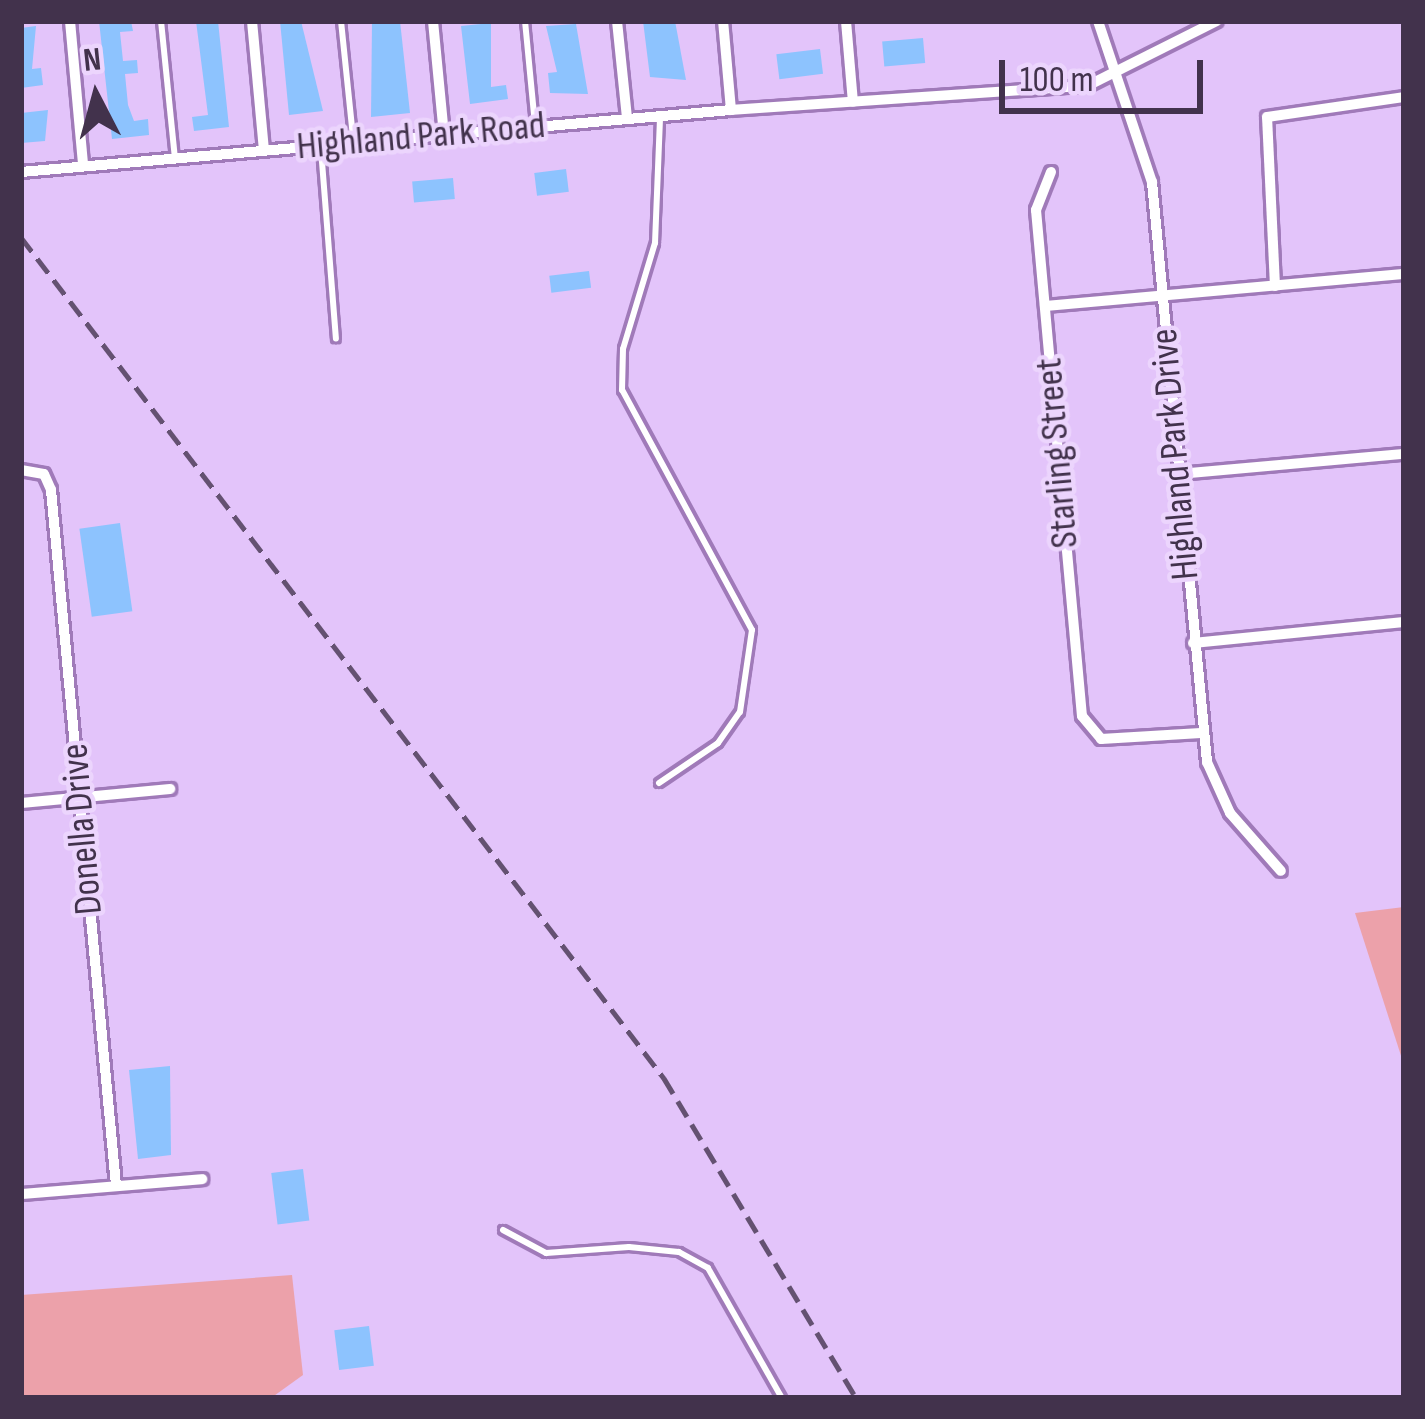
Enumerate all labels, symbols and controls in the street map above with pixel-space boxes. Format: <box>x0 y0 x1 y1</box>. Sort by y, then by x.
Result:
north arrow <box>36 36 156 156</box>
scale bar <box>1005 36 1209 110</box>
text: N <box>81 39 103 81</box>
text: 100 m <box>1020 59 1094 102</box>
street label: Highland Park Road <box>295 103 547 171</box>
street label: Highland Park Drive <box>1142 326 1210 582</box>
street label: Starling Street <box>1026 356 1090 550</box>
street label: Donella Drive <box>52 742 114 916</box>

